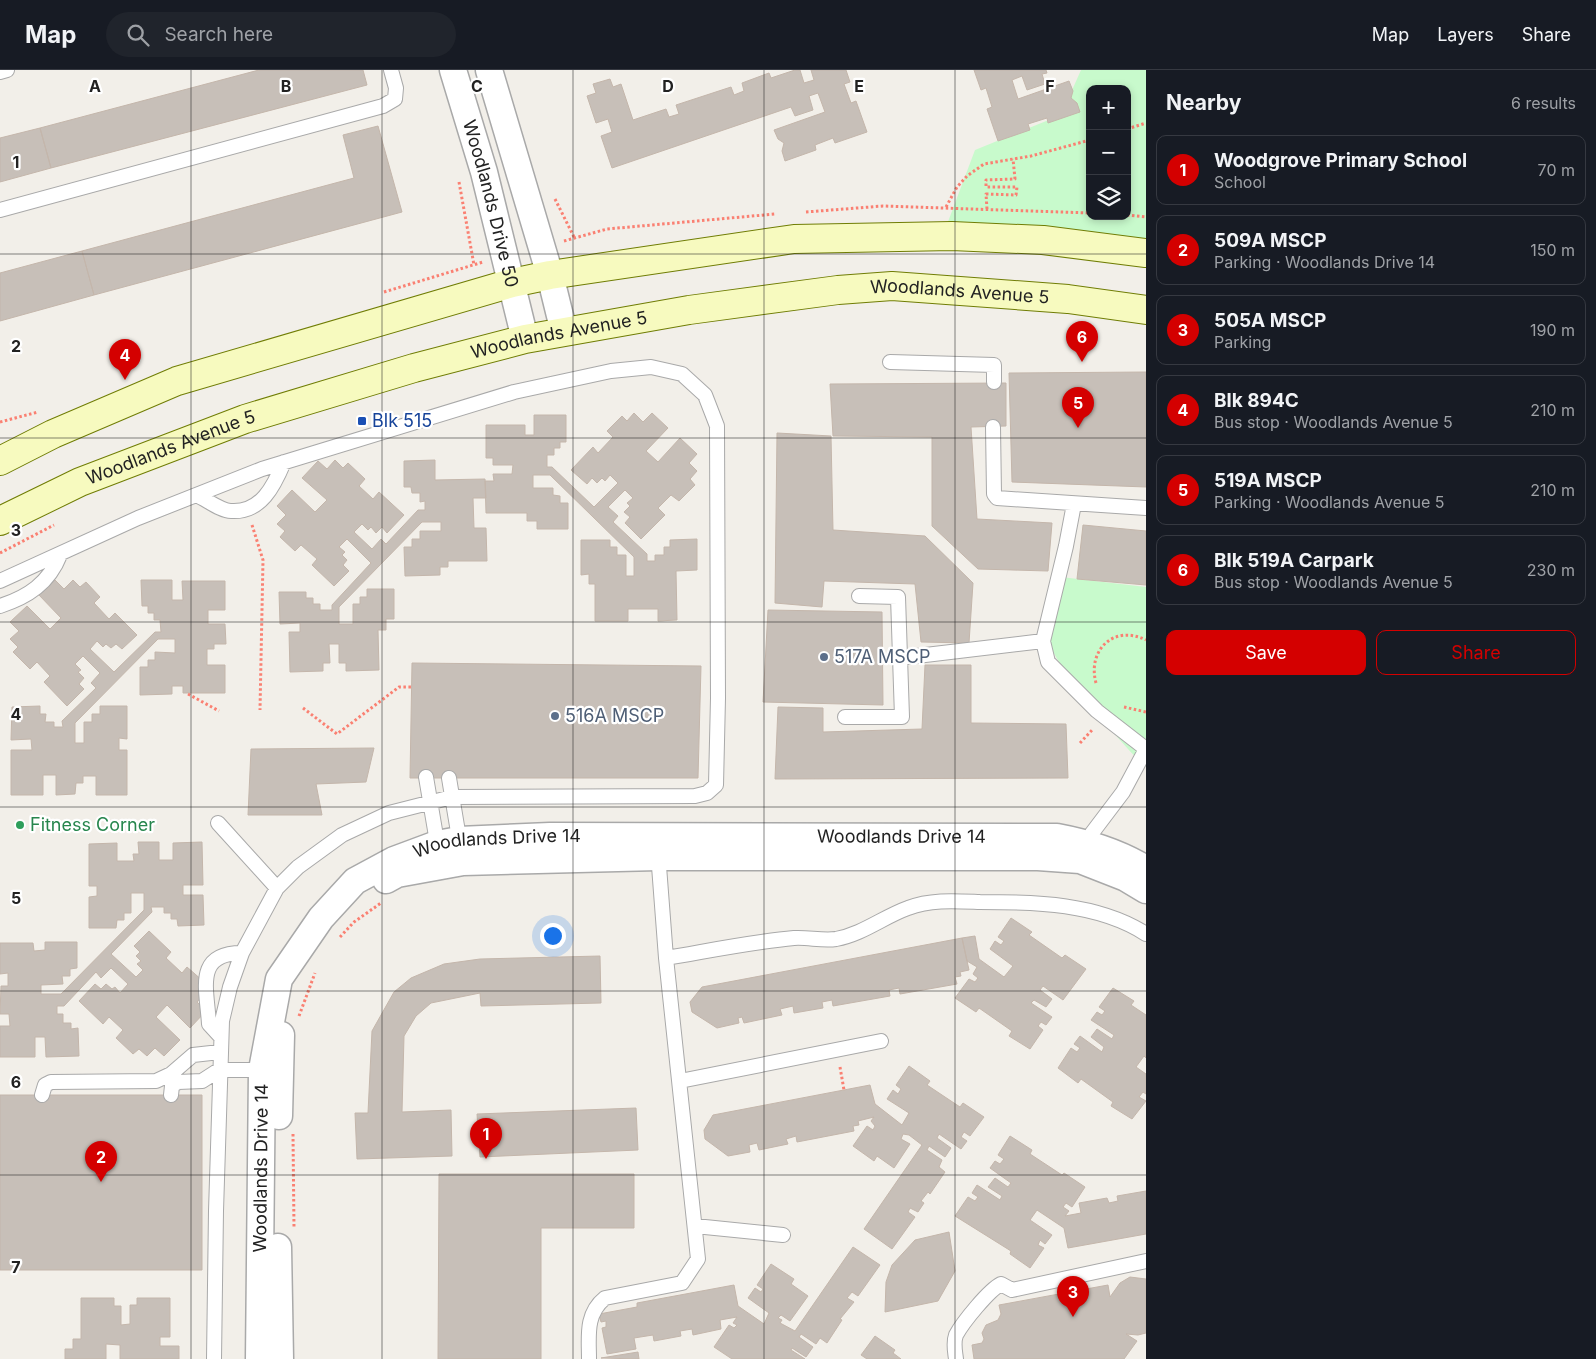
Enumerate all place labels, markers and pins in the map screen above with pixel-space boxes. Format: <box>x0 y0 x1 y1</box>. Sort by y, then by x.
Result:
pin: 6 <box>1066 321 1098 362</box>
pin: 4 <box>109 339 141 380</box>
pin: 5 <box>1062 387 1094 428</box>
place label: Blk 515 <box>372 410 432 431</box>
marker: Blk 515 <box>356 415 368 427</box>
place label: 517A MSCP <box>834 646 930 667</box>
marker: 517A MSCP <box>818 651 830 663</box>
place label: 516A MSCP <box>565 705 664 726</box>
marker: 516A MSCP <box>549 710 561 722</box>
place label: Fitness Corner <box>30 814 155 835</box>
marker: Fitness Corner <box>14 819 26 831</box>
pin: 1 <box>470 1118 502 1159</box>
pin: 2 <box>85 1141 117 1182</box>
pin: 3 <box>1057 1276 1089 1317</box>

